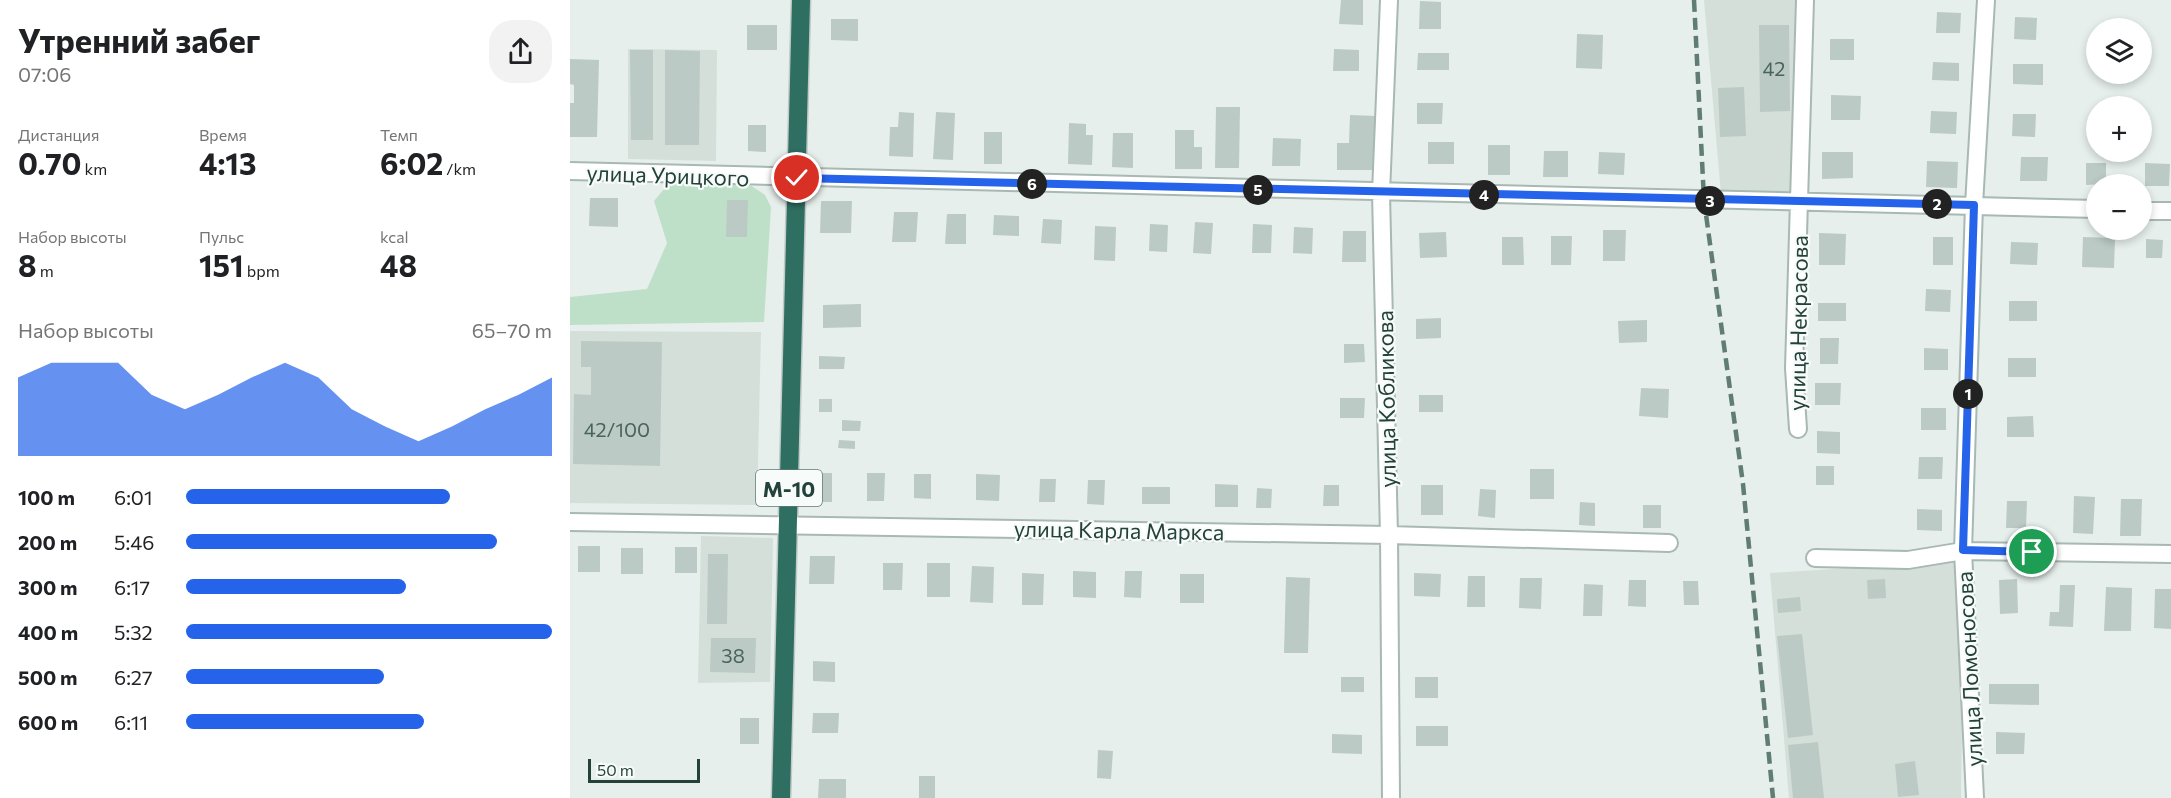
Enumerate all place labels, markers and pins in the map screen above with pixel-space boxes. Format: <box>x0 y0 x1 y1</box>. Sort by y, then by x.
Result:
pin <box>771 152 822 203</box>
pin: 6 <box>1017 169 1047 199</box>
pin: 5 <box>1243 175 1273 205</box>
pin: 4 <box>1469 180 1499 210</box>
pin: 3 <box>1695 186 1725 216</box>
pin: 2 <box>1922 189 1952 219</box>
pin: 1 <box>1953 379 1983 409</box>
pin <box>2006 526 2057 577</box>

